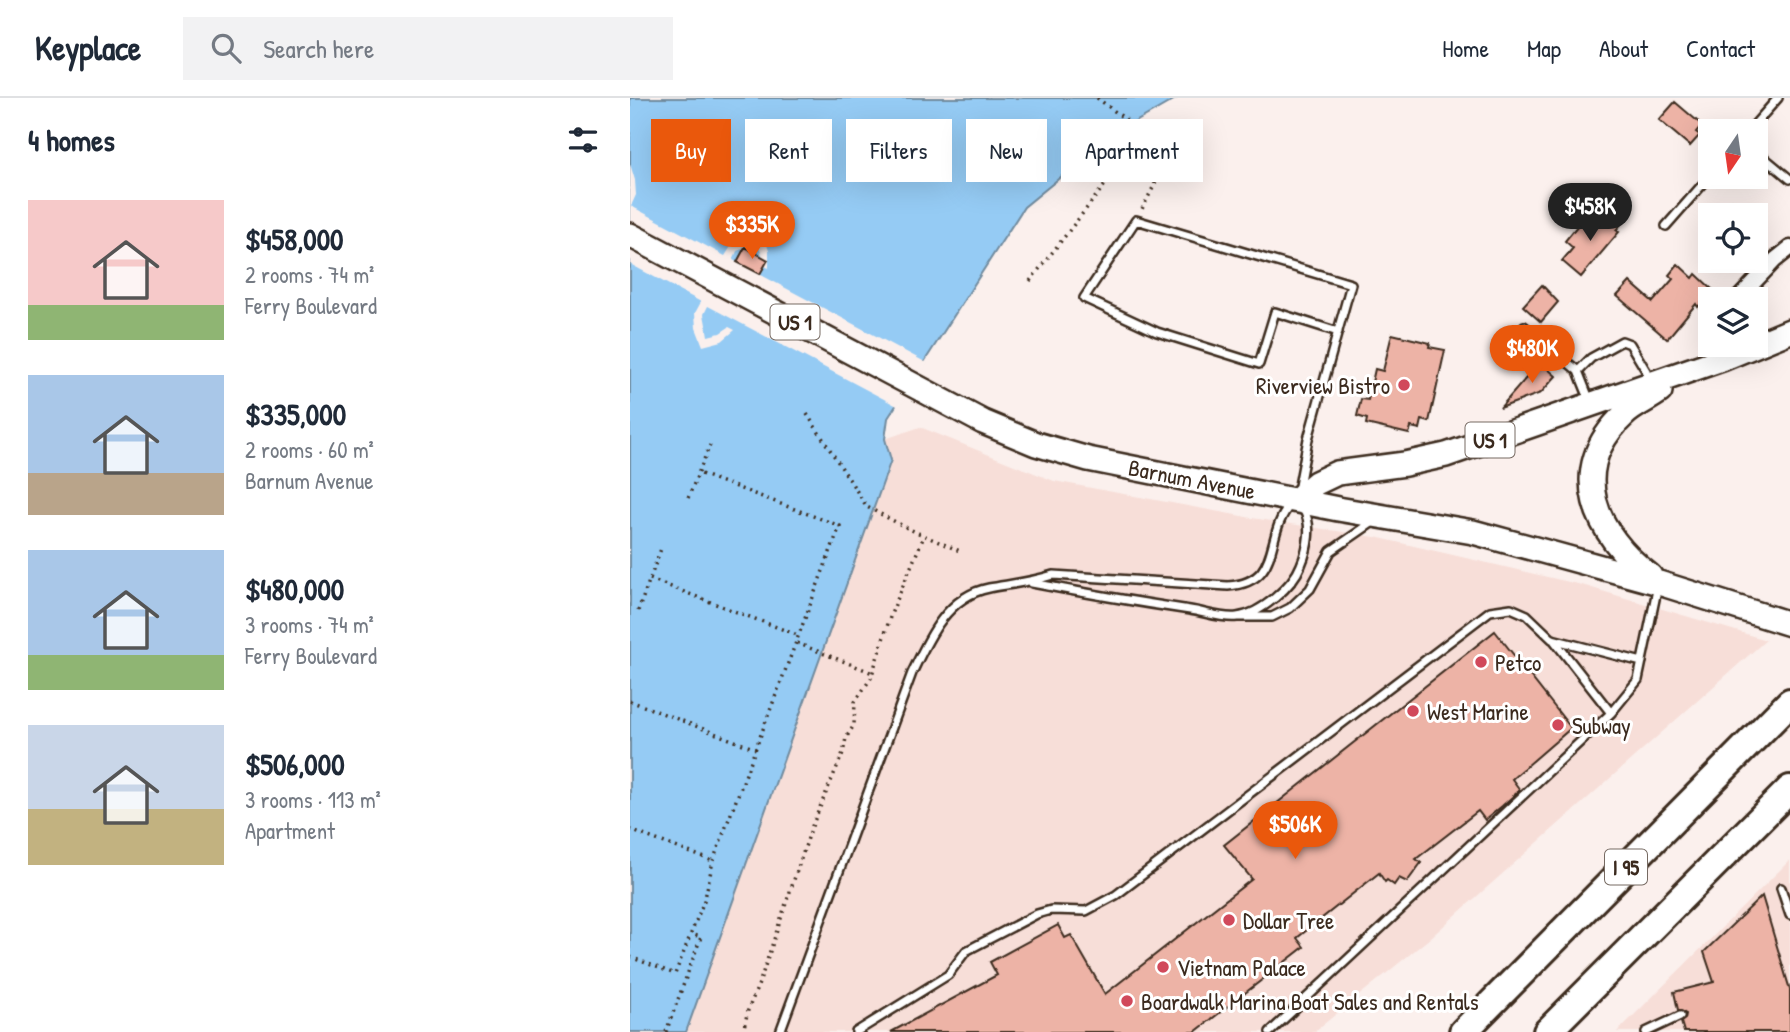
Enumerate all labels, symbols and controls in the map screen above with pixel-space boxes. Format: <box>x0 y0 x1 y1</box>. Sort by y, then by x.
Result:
search box <box>183 17 673 80</box>
text: Keyplace <box>35 26 141 70</box>
icon: search <box>207 29 245 67</box>
text: Search here <box>263 31 374 66</box>
text: Home <box>1442 32 1489 64</box>
text: Map <box>1527 32 1561 64</box>
text: About <box>1599 32 1648 64</box>
text: Contact <box>1686 32 1755 64</box>
chip: Buy <box>651 119 731 182</box>
chip: Rent <box>745 119 832 182</box>
chip: Filters <box>846 119 952 182</box>
chip: New <box>966 119 1047 182</box>
chip: Apartment <box>1061 119 1203 182</box>
north arrow <box>1698 119 1768 189</box>
map controls <box>1698 119 1768 357</box>
text: 4 homes <box>28 120 115 160</box>
icon: filters <box>564 121 602 159</box>
pin: $458K <box>1541 184 1639 243</box>
text: $458K <box>1564 190 1616 221</box>
pin: $335K <box>703 202 801 261</box>
button: locate <box>1698 203 1768 273</box>
text: $335K <box>725 208 779 239</box>
text: $458,000 <box>245 219 344 259</box>
icon: home <box>84 228 168 312</box>
text: 2 rooms · 74 m² <box>245 259 374 290</box>
button: layers <box>1698 287 1768 357</box>
text: Ferry Boulevard <box>245 290 377 321</box>
road number: US 1 <box>770 304 820 340</box>
pin: $480K <box>1483 326 1581 385</box>
text: $480K <box>1506 332 1558 363</box>
place label: Riverview Bistro <box>1256 370 1390 401</box>
marker: Riverview Bistro <box>1396 377 1412 393</box>
text: $335,000 <box>245 394 346 434</box>
icon: home <box>84 403 168 487</box>
road number: US 1 <box>1466 422 1514 458</box>
text: 2 rooms · 60 m² <box>245 434 374 465</box>
street label: Barnum Avenue <box>1126 452 1258 506</box>
text: Barnum Avenue <box>245 465 373 496</box>
text: $480,000 <box>245 569 344 609</box>
icon: home <box>84 578 168 662</box>
text: 3 rooms · 74 m² <box>245 609 374 640</box>
text: Ferry Boulevard <box>245 640 377 671</box>
place label: Petco <box>1495 647 1541 678</box>
marker: Petco <box>1473 654 1489 670</box>
place label: West Marine <box>1427 696 1529 727</box>
marker: West Marine <box>1405 703 1421 719</box>
place label: Subway <box>1572 710 1631 741</box>
marker: Subway <box>1550 717 1566 733</box>
text: $506,000 <box>245 744 345 784</box>
icon: home <box>84 753 168 837</box>
text: 3 rooms · 113 m² <box>245 784 381 815</box>
pin: $506K <box>1246 802 1344 861</box>
text: $506K <box>1269 808 1321 839</box>
text: Apartment <box>245 815 335 846</box>
road number: I 95 <box>1605 850 1647 884</box>
place label: Dollar Tree <box>1243 905 1334 936</box>
marker: Dollar Tree <box>1221 912 1237 928</box>
place label: Vietnam Palace <box>1177 952 1306 983</box>
marker: Vietnam Palace <box>1155 959 1171 975</box>
place label: Boardwalk Marina Boat Sales and Rentals <box>1141 986 1479 1017</box>
marker: Boardwalk Marina Boat Sales and Rentals <box>1119 993 1135 1009</box>

